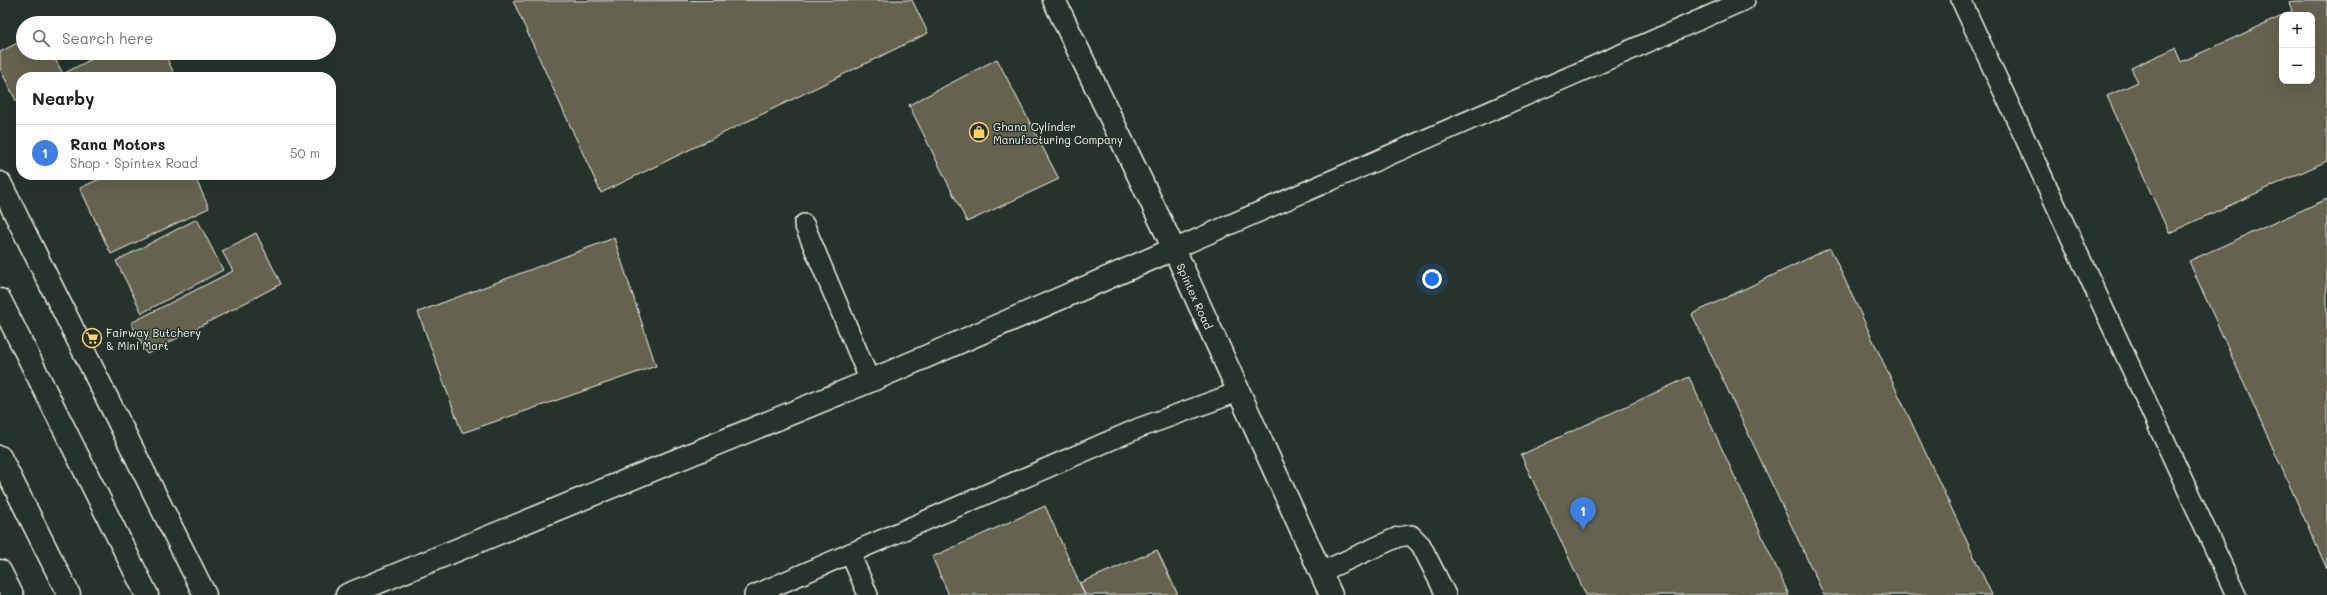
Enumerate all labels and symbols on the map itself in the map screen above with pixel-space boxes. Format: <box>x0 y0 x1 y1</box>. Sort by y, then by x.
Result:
place label: Ghana Cylinder Manufacturing Company <box>993 119 1123 147</box>
shop icon: Ghana Cylinder Manufacturing Company <box>968 121 990 143</box>
street label: Spintex Road <box>1174 261 1217 331</box>
your location <box>1422 269 1442 289</box>
place label: Fairway Butchery & Mini Mart <box>106 325 201 353</box>
supermarket icon: Fairway Butchery & Mini Mart <box>81 327 103 349</box>
pin: 1 <box>1570 497 1596 530</box>

